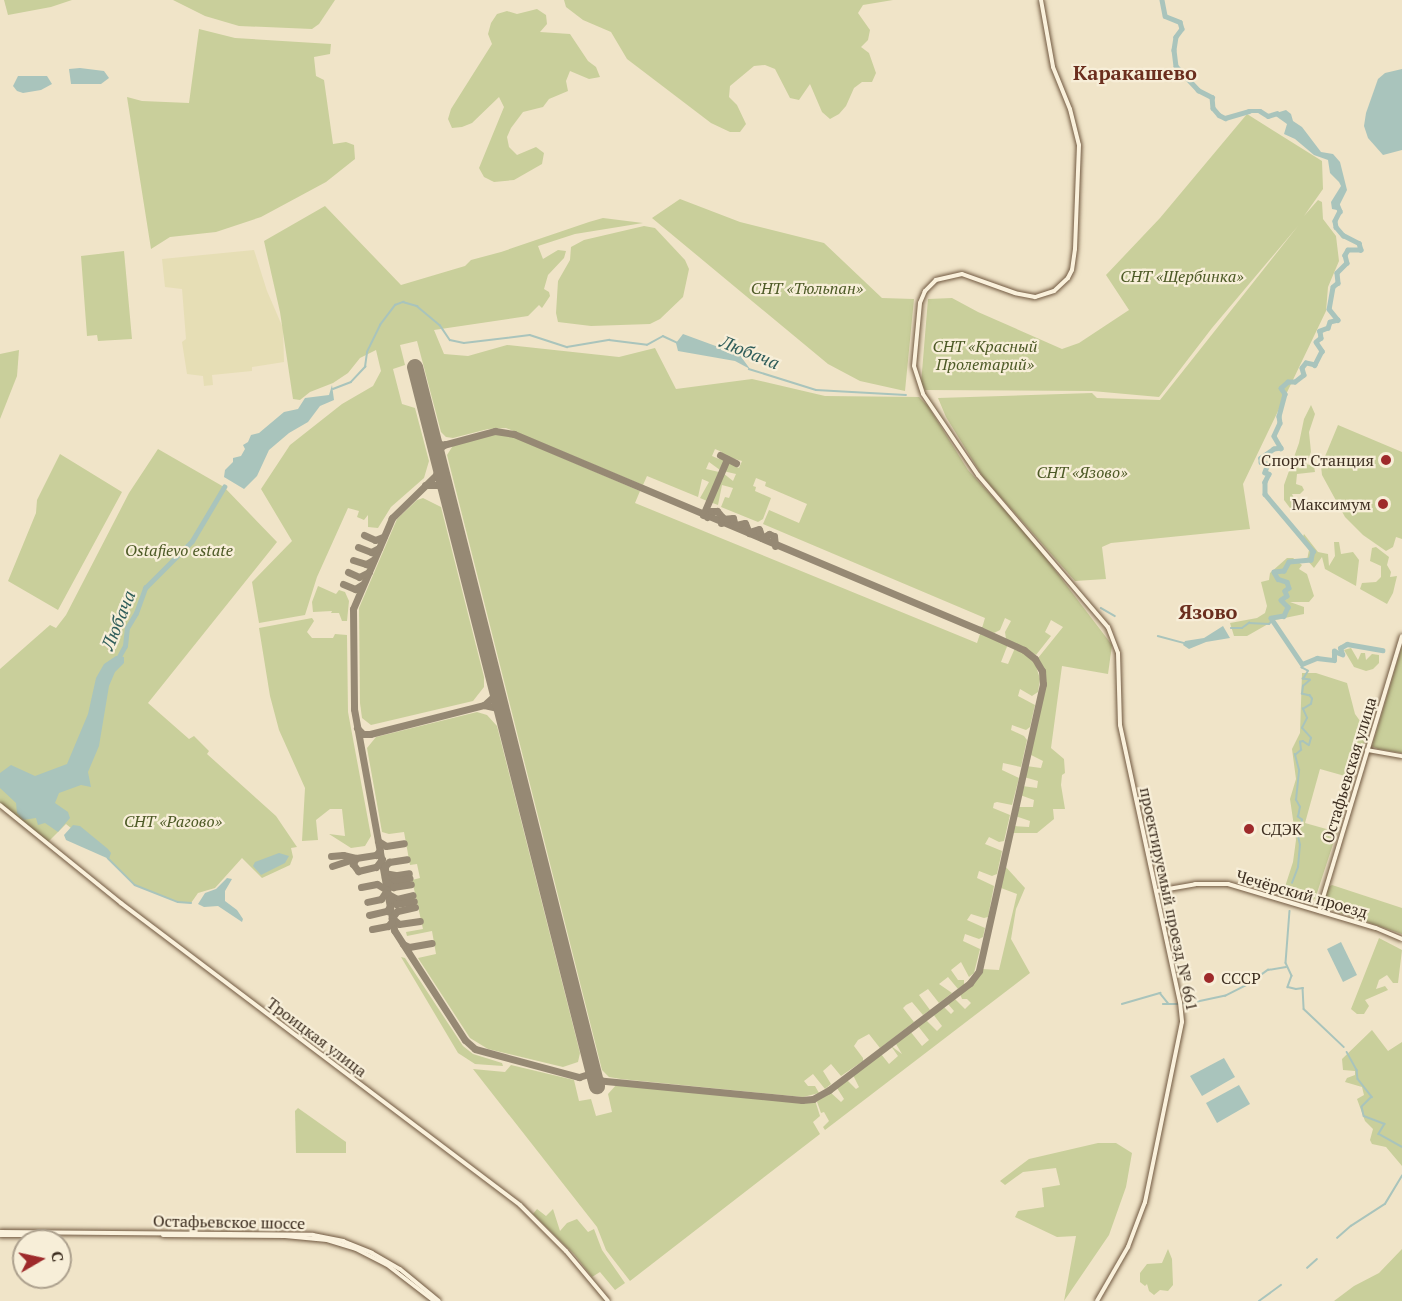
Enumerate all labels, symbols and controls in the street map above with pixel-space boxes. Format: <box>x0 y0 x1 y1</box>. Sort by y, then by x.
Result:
district label: Каракашево <box>1073 60 1197 84</box>
park label: СНТ «Щербинка» <box>1120 266 1244 286</box>
park label: СНТ «Тюльпан» <box>751 278 863 298</box>
water label: Любача <box>717 330 783 374</box>
park label: СНТ «Красный Пролетарий» <box>933 336 1037 374</box>
place label: Спорт Станция <box>1261 450 1374 470</box>
marker: Спорт Станция <box>1379 453 1393 467</box>
park label: СНТ «Язово» <box>1036 462 1128 482</box>
place label: Максимум <box>1292 494 1371 514</box>
marker: Максимум <box>1376 497 1390 511</box>
park label: Ostafievo estate <box>125 540 233 560</box>
water label: Любача <box>96 587 140 653</box>
district label: Язово <box>1179 599 1237 623</box>
street label: Остафьевская улица <box>1318 695 1380 845</box>
street label: проектируемый проезд № 661 <box>1136 786 1202 1012</box>
park label: СНТ «Рагово» <box>124 811 222 831</box>
place label: СДЭК <box>1261 819 1302 839</box>
marker: СДЭК <box>1242 822 1256 836</box>
street label: Чечёрский проезд <box>1234 866 1370 922</box>
place label: СССР <box>1221 968 1261 988</box>
marker: СССР <box>1202 971 1216 985</box>
street label: Троицкая улица <box>263 993 371 1081</box>
street label: Остафьевское шоссе <box>153 1211 305 1233</box>
north arrow <box>12 1229 72 1289</box>
text: С <box>46 1250 69 1263</box>

